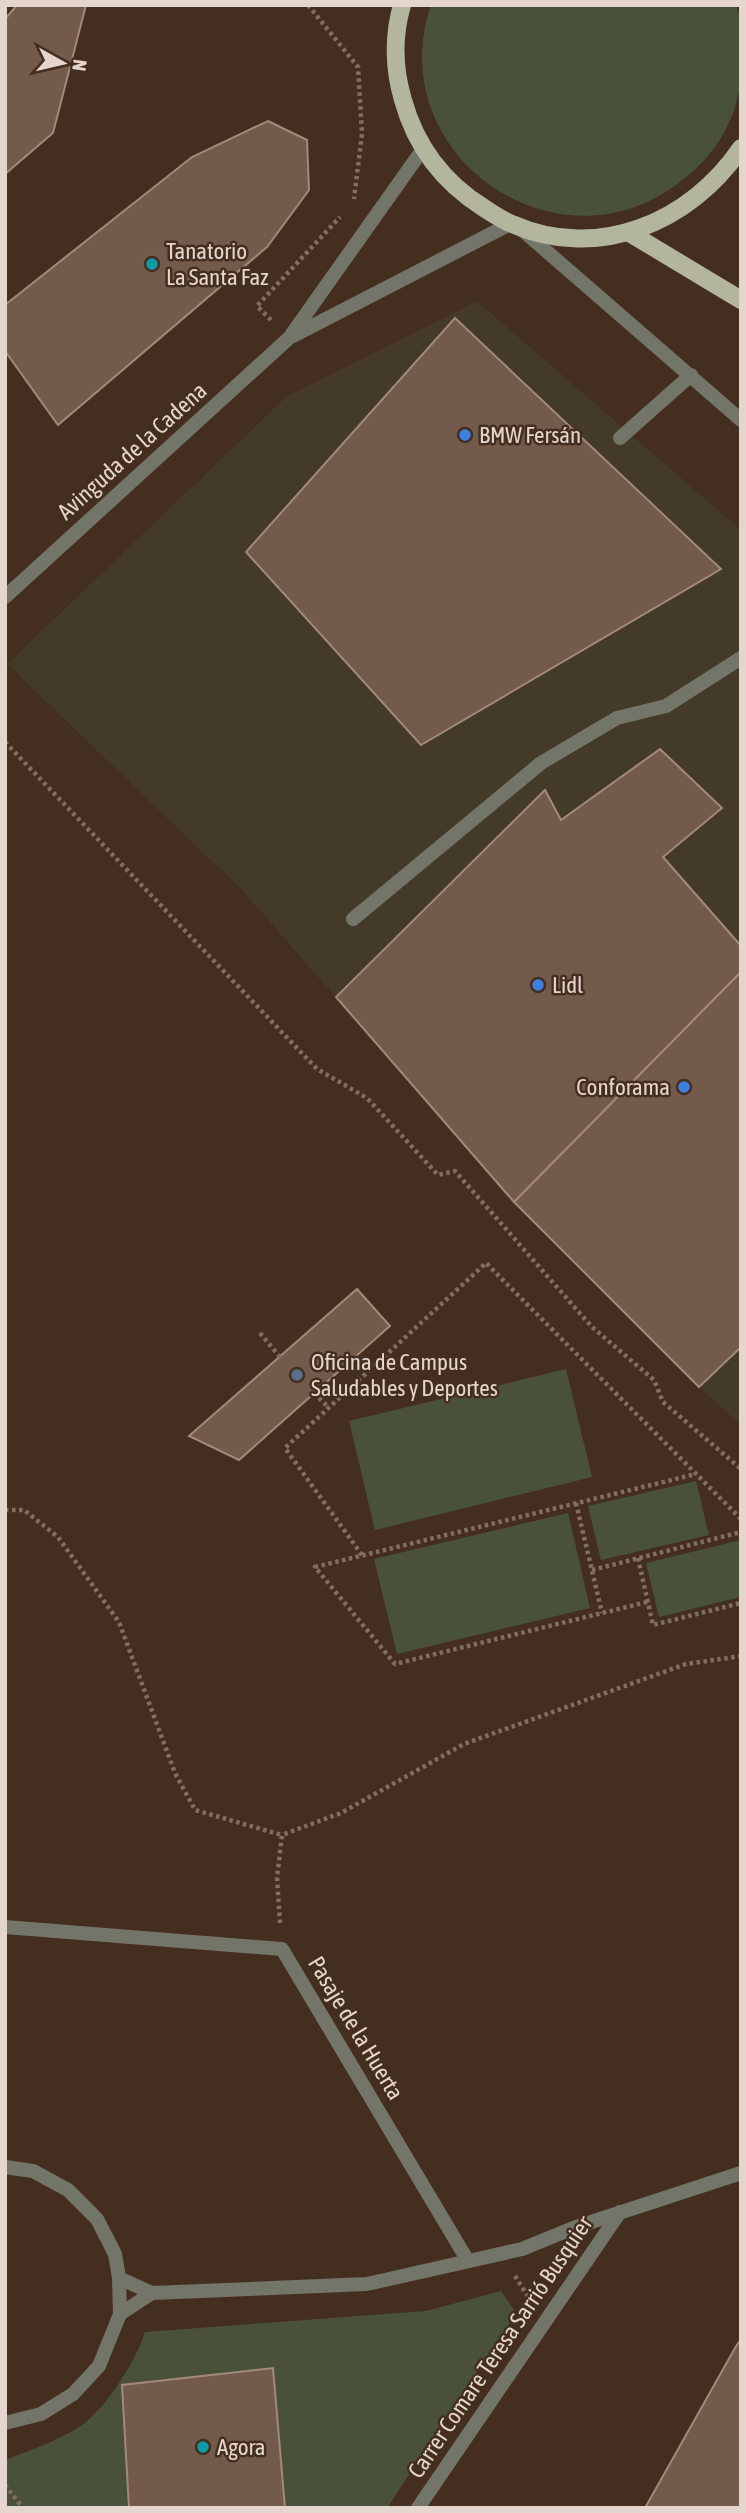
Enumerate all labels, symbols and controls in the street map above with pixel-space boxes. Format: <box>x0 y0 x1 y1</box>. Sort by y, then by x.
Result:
north arrow <box>28 28 98 98</box>
text: N <box>68 58 92 72</box>
place label: Tanatorio La Santa Faz <box>166 238 269 290</box>
marker: Tanatorio La Santa Faz <box>144 256 160 272</box>
street label: Avinguda de la Cadena <box>52 377 212 525</box>
place label: BMW Fersán <box>479 422 581 448</box>
marker: BMW Fersán <box>457 427 473 443</box>
place label: Lidl <box>552 972 583 998</box>
marker: Lidl <box>530 977 546 993</box>
place label: Conforama <box>576 1074 670 1100</box>
marker: Conforama <box>676 1079 692 1095</box>
place label: Oficina de Campus Saludables y Deportes <box>311 1349 498 1401</box>
marker: Oficina de Campus Saludables y Deportes <box>289 1367 305 1383</box>
street label: Pasaje de la Huerta <box>303 1952 409 2104</box>
street label: Carrer Comare Teresa Sarrió Busquier <box>403 2210 598 2483</box>
place label: Agora <box>217 2434 266 2460</box>
marker: Agora <box>195 2439 211 2455</box>

